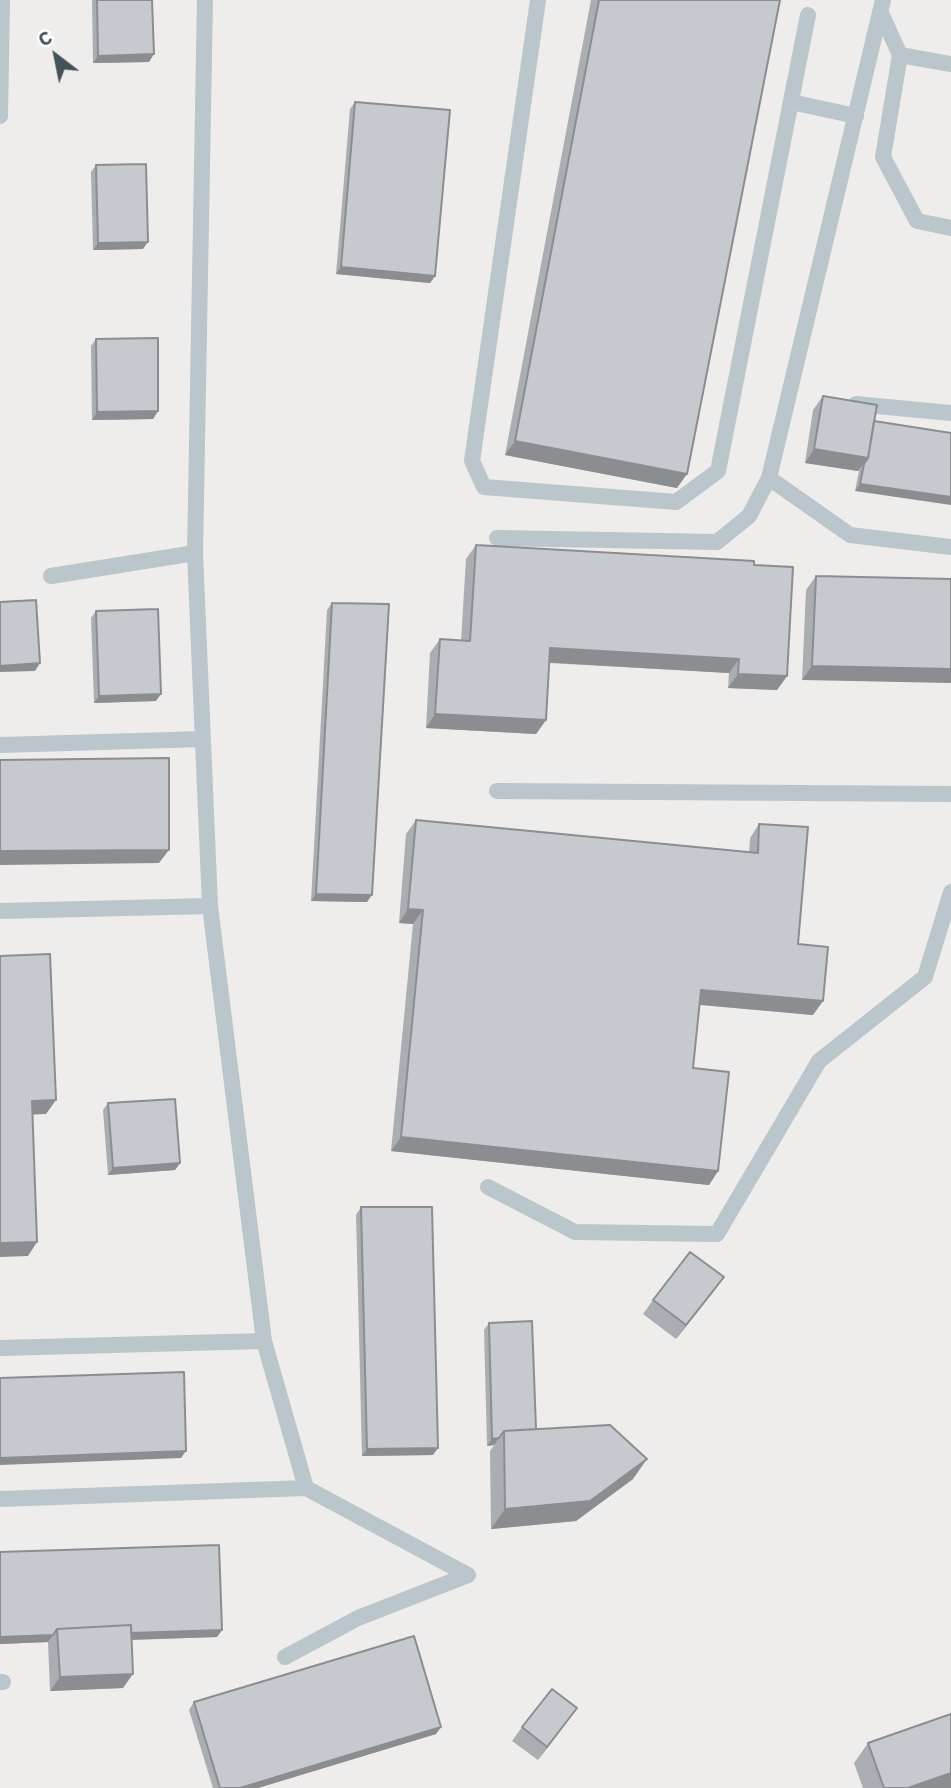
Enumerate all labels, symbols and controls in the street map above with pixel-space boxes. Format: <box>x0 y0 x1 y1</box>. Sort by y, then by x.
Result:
north arrow <box>21 21 91 91</box>
text: С <box>33 25 56 52</box>

